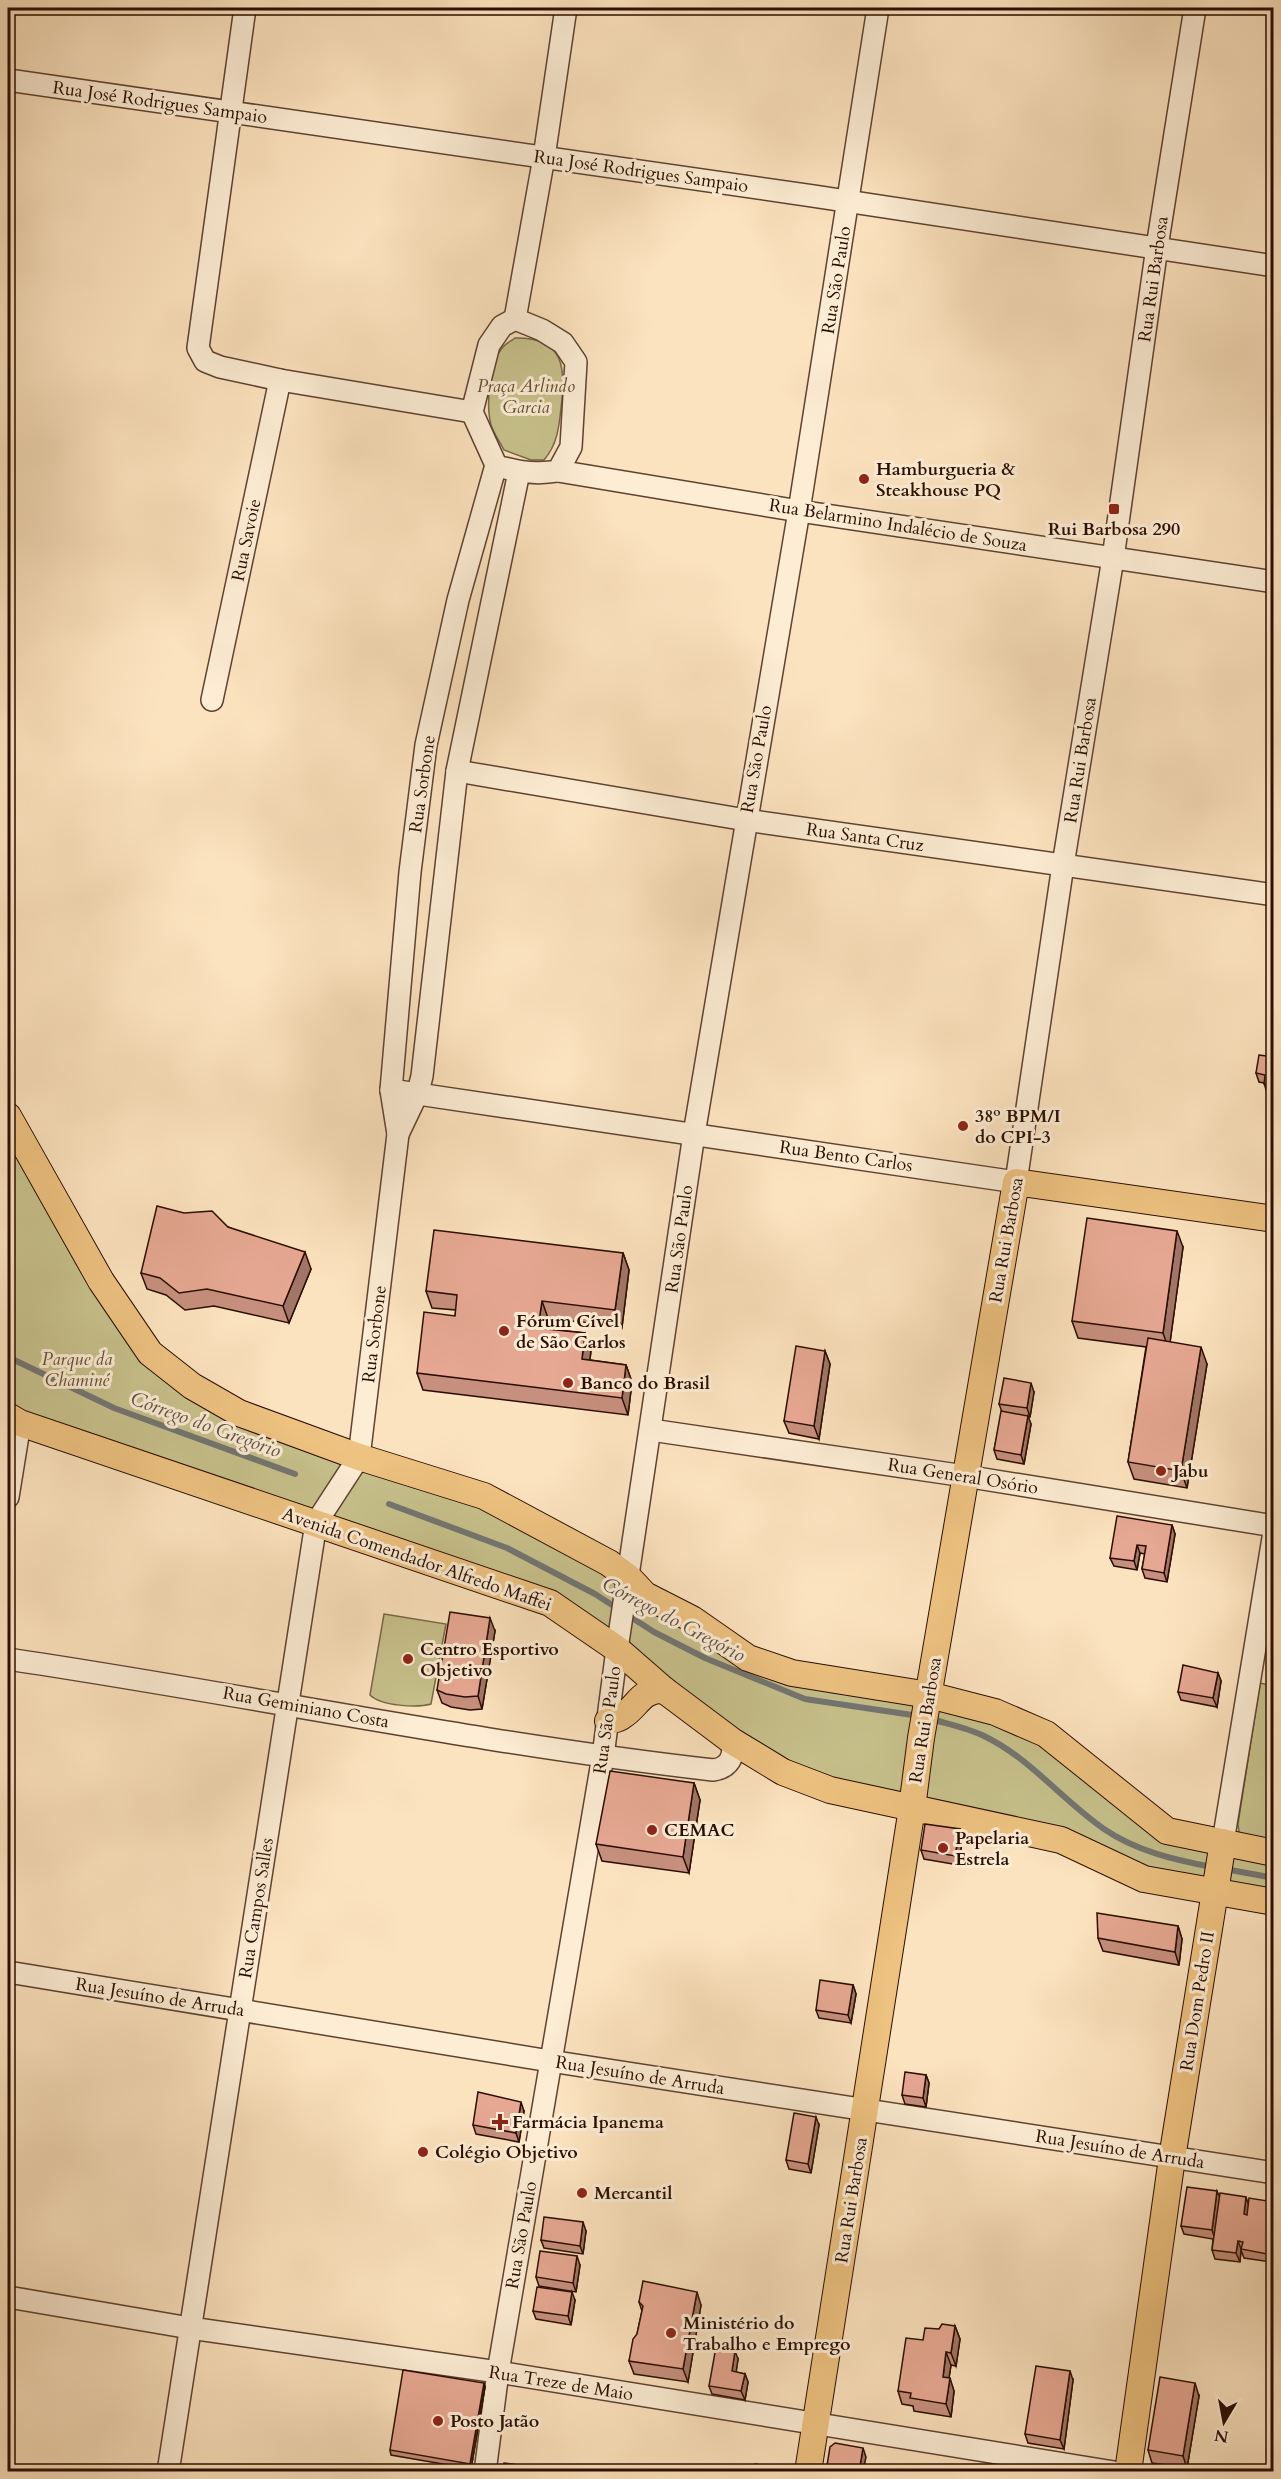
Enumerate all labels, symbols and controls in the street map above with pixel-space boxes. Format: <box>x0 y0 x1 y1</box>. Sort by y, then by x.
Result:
street label: Rua José Rodrigues Sampaio <box>51 75 269 130</box>
street label: Rua José Rodrigues Sampaio <box>532 144 750 199</box>
street label: Rua Rui Barbosa <box>1132 214 1175 344</box>
street label: Rua São Paulo <box>816 224 857 336</box>
park label: Praça Arlindo Garcia <box>477 374 575 420</box>
place label: Hamburgueria & Steakhouse PQ <box>876 457 1015 503</box>
marker: Hamburgueria & Steakhouse PQ <box>857 472 871 486</box>
street label: Rua Belarmino Indalécio de Souza <box>767 493 1029 558</box>
street label: Rua Savoie <box>226 496 267 584</box>
marker: Rui Barbosa 290 <box>1107 502 1121 516</box>
place label: Rui Barbosa 290 <box>1048 517 1180 542</box>
street label: Rua Rui Barbosa <box>1058 695 1103 825</box>
street label: Rua São Paulo <box>735 703 778 815</box>
street label: Rua Sorbone <box>403 734 442 834</box>
street label: Rua Santa Cruz <box>804 817 925 858</box>
place label: 38º BPM/I do CPI-3 <box>975 1104 1061 1150</box>
marker: 38º BPM/I do CPI-3 <box>956 1119 970 1133</box>
street label: Rua Bento Carlos <box>778 1135 914 1178</box>
street label: Rua Rui Barbosa <box>983 1175 1030 1305</box>
street label: Rua São Paulo <box>660 1183 699 1295</box>
street label: Rua Sorbone <box>356 1284 393 1384</box>
place label: Fórum Cível de São Carlos <box>516 1309 626 1355</box>
marker: Fórum Cível de São Carlos <box>497 1324 511 1338</box>
park label: Parque da Chaminé <box>42 1347 112 1393</box>
place label: Banco do Brasil <box>580 1371 710 1396</box>
marker: Banco do Brasil <box>561 1376 575 1390</box>
water label: Córrego do Gregório <box>127 1385 285 1464</box>
street label: Rua General Osório <box>886 1452 1040 1501</box>
place label: Jabu <box>1170 1459 1209 1484</box>
marker: Jabu <box>1154 1464 1168 1478</box>
street label: Avenida Comendador Alfredo Maffei <box>279 1502 555 1617</box>
water label: Córrego do Gregório <box>597 1570 750 1669</box>
place label: Centro Esportivo Objetivo <box>420 1637 559 1683</box>
marker: Centro Esportivo Objetivo <box>401 1652 415 1666</box>
street label: Rua Rui Barbosa <box>903 1655 948 1785</box>
street label: Rua São Paulo <box>588 1664 627 1776</box>
street label: Rua Geminiano Costa <box>221 1681 391 1734</box>
place label: CEMAC <box>664 1818 734 1843</box>
marker: CEMAC <box>645 1823 659 1837</box>
place label: Papelaria Estrela <box>955 1826 1029 1872</box>
street label: Rua Campos Salles <box>233 1836 280 1980</box>
marker: Papelaria Estrela <box>936 1841 950 1855</box>
street label: Rua Dom Pedro II <box>1174 1929 1221 2073</box>
street label: Rua Jesuíno de Arruda <box>74 1972 246 2023</box>
street label: Rua Jesuíno de Arruda <box>554 2050 726 2101</box>
place label: Farmácia Ipanema <box>512 2110 664 2135</box>
marker: Farmácia Ipanema <box>493 2115 507 2129</box>
street label: Rua Jesuíno de Arruda <box>1034 2124 1206 2175</box>
street label: Rua Rui Barbosa <box>829 2135 874 2265</box>
place label: Colégio Objetivo <box>435 2140 578 2165</box>
marker: Colégio Objetivo <box>416 2145 430 2159</box>
street label: Rua São Paulo <box>500 2179 543 2291</box>
place label: Mercantil <box>594 2181 672 2206</box>
marker: Mercantil <box>575 2186 589 2200</box>
place label: Ministério do Trabalho e Emprego <box>683 2311 850 2357</box>
marker: Ministério do Trabalho e Emprego <box>664 2326 678 2340</box>
street label: Rua Treze de Maio <box>487 2360 635 2407</box>
north arrow <box>1194 2392 1254 2452</box>
place label: Posto Jatão <box>450 2409 539 2434</box>
marker: Posto Jatão <box>431 2414 445 2428</box>
text: N <box>1213 2424 1230 2448</box>

